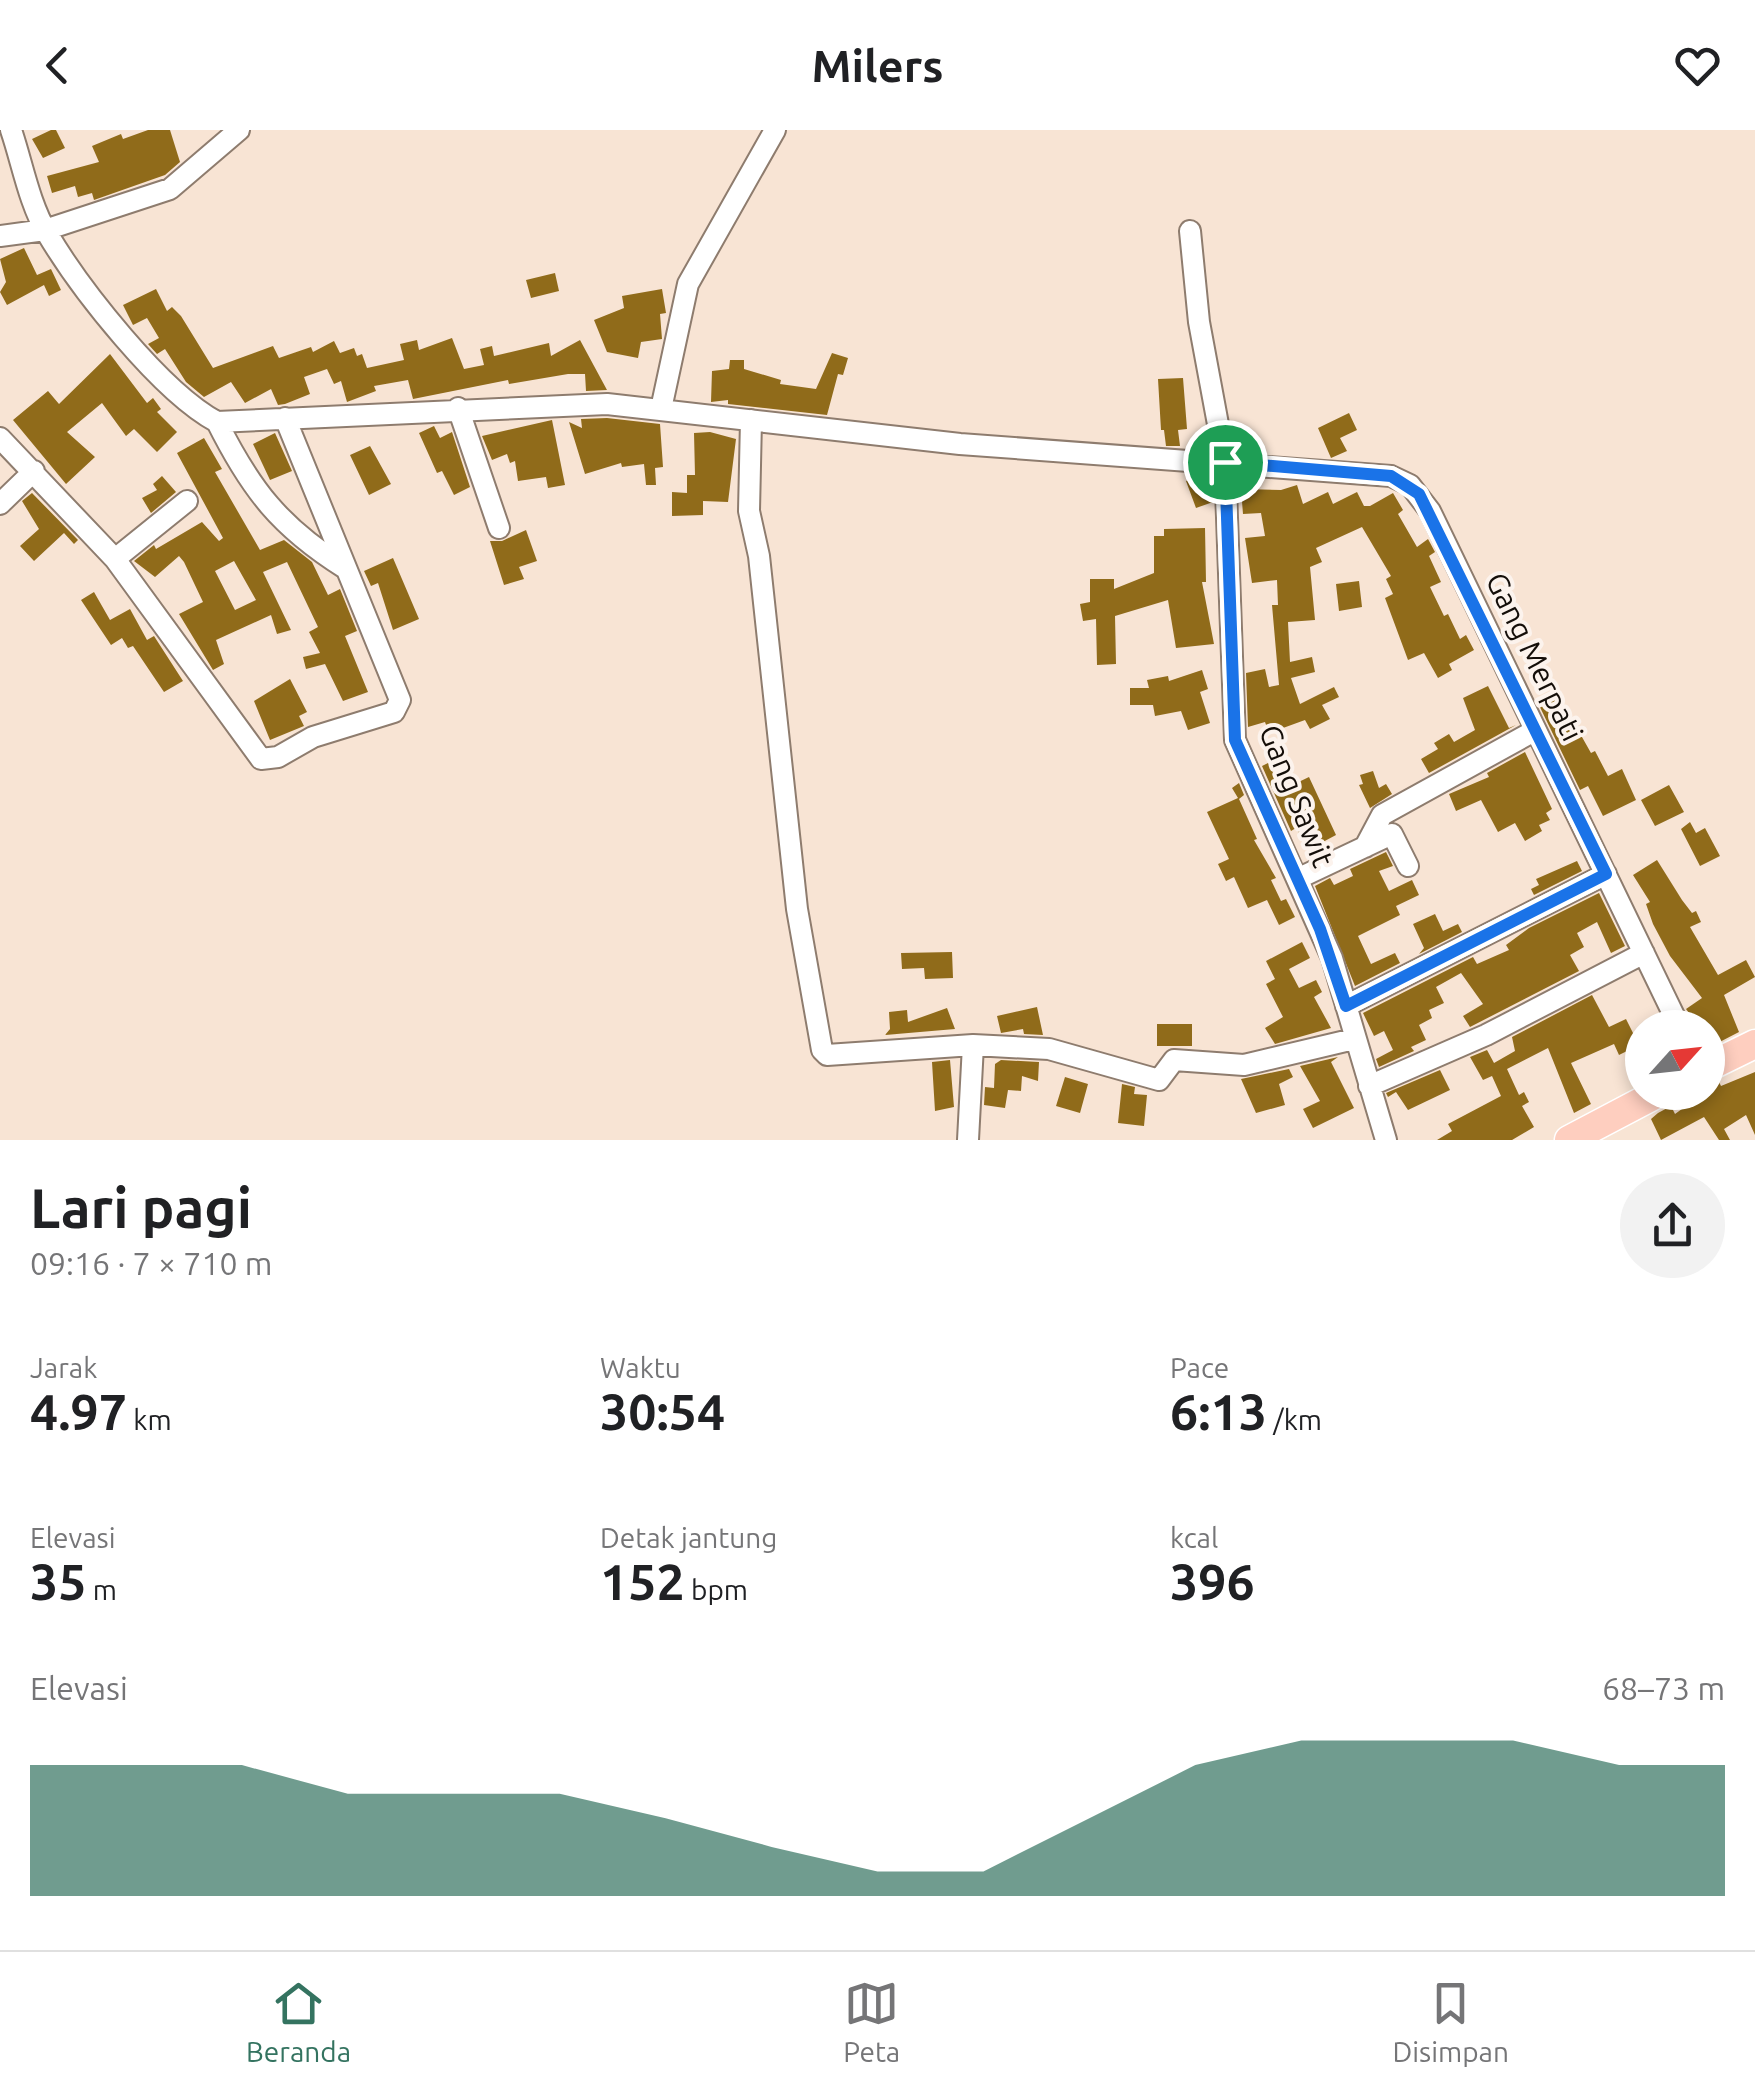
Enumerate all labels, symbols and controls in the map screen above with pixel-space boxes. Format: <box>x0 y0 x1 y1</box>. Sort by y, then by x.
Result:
icon: back <box>30 38 85 93</box>
icon: heart <box>1670 38 1725 93</box>
text: Milers <box>812 40 943 91</box>
pin <box>1183 420 1268 505</box>
icon: arrive <box>1198 435 1253 490</box>
street label: Gang Merpati <box>1480 567 1590 746</box>
street label: Gang Sawit <box>1253 720 1341 872</box>
north arrow <box>1625 1010 1725 1110</box>
map controls <box>1625 1010 1725 1110</box>
button: share <box>1620 1173 1725 1278</box>
text: Lari pagi <box>30 1177 252 1238</box>
text: 09:16 · 7 × 710 m <box>30 1245 272 1281</box>
text: Jarak <box>30 1352 97 1383</box>
text: Waktu <box>600 1352 681 1383</box>
text: Pace <box>1170 1352 1229 1383</box>
text: 4.97 <box>30 1383 127 1439</box>
text: 30:54 <box>600 1383 725 1439</box>
text: 6:13 <box>1170 1383 1267 1439</box>
text: km <box>127 1404 172 1435</box>
text: /km <box>1267 1404 1322 1435</box>
text: Elevasi <box>30 1522 115 1553</box>
text: Detak jantung <box>600 1522 777 1553</box>
text: kcal <box>1170 1522 1218 1553</box>
text: 35 <box>30 1553 86 1609</box>
text: 152 <box>600 1553 685 1609</box>
text: 396 <box>1170 1553 1255 1609</box>
text: m <box>86 1574 117 1605</box>
text: bpm <box>685 1574 748 1605</box>
text: Elevasi <box>30 1670 128 1706</box>
text: 68–73 m <box>1602 1670 1725 1706</box>
tab: Beranda <box>246 1976 351 2067</box>
tab: Peta <box>843 1976 900 2067</box>
tab: Disimpan <box>1392 1976 1509 2067</box>

